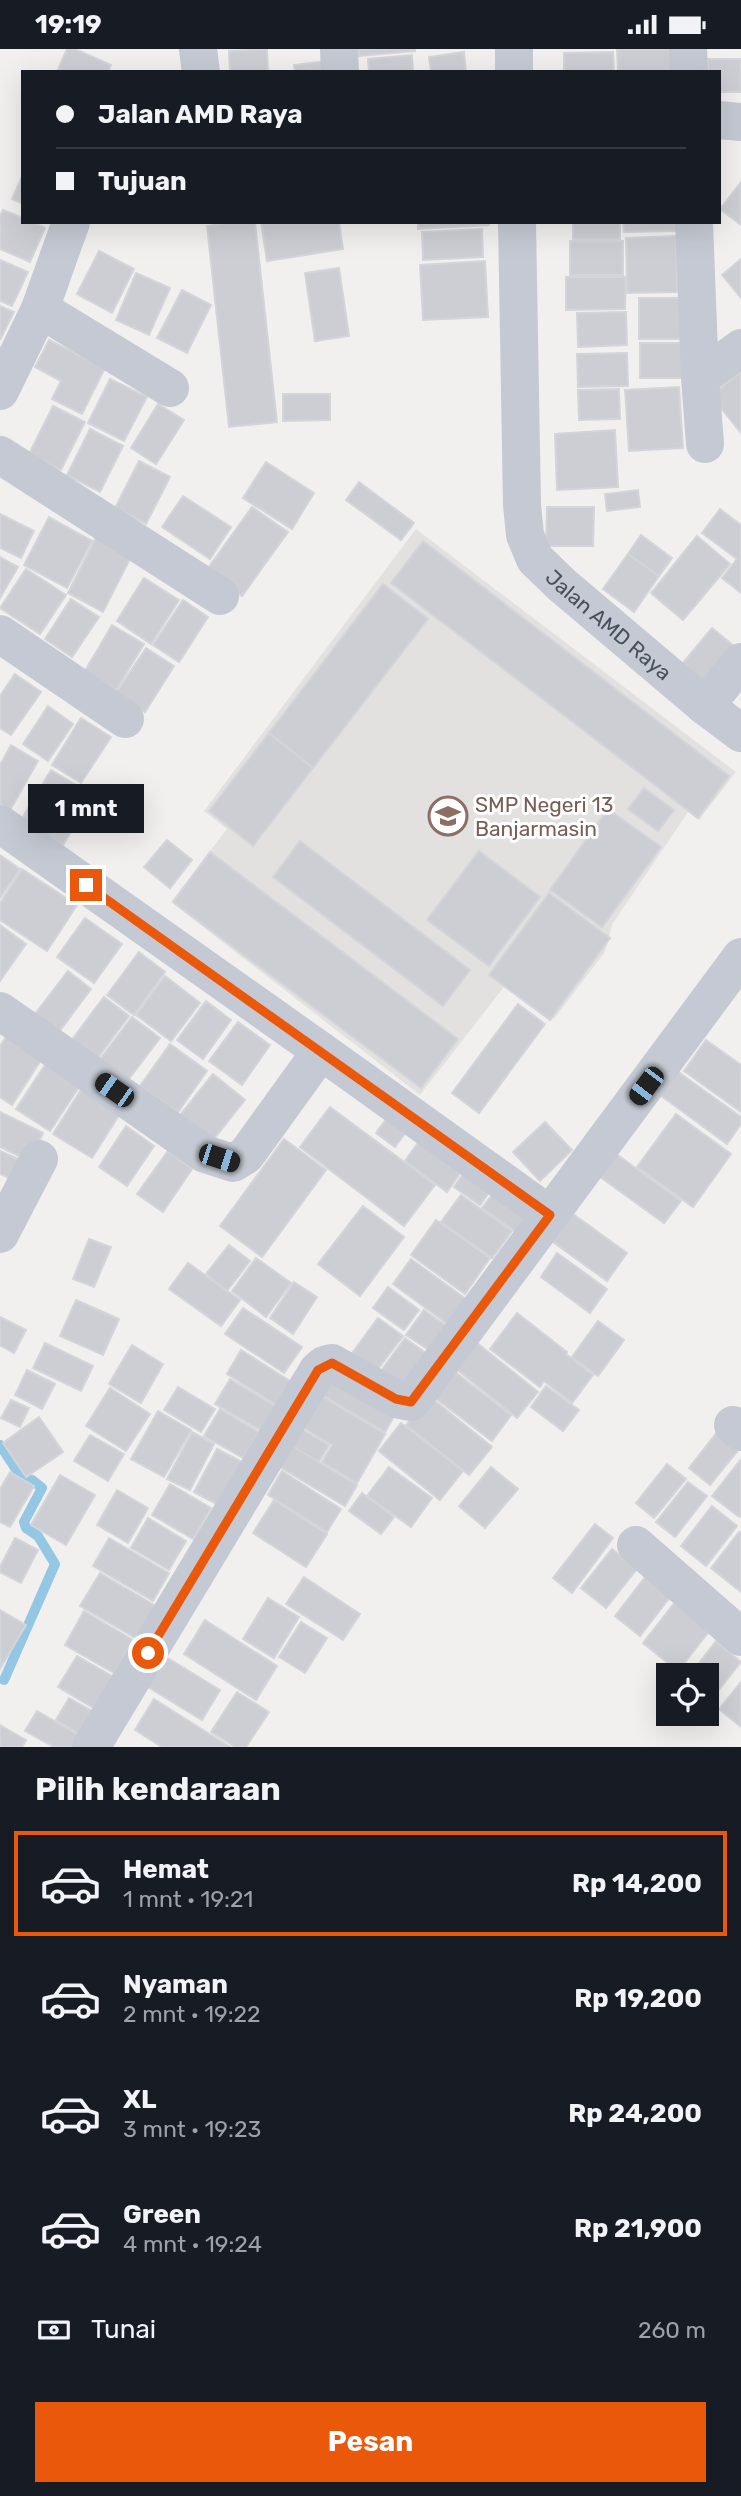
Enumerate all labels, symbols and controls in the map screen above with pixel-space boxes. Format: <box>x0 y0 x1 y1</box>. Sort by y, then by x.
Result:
text: 19:19 <box>35 9 102 40</box>
text: Jalan AMD Raya <box>98 99 303 130</box>
text: Tujuan <box>98 166 187 197</box>
street label: Jalan AMD Raya <box>541 564 677 685</box>
callout: 1 mnt <box>28 783 144 833</box>
place label: SMP Negeri 13 Banjarmasin <box>475 792 613 841</box>
text: 1 mnt <box>55 794 117 822</box>
school or university icon: SMP Negeri 13 Banjarmasin <box>427 795 469 837</box>
route end <box>70 869 102 901</box>
car <box>625 1063 668 1109</box>
car <box>91 1069 138 1111</box>
car <box>196 1142 243 1174</box>
route start <box>132 1637 164 1669</box>
map controls <box>656 1663 719 1726</box>
button: locate <box>656 1663 719 1726</box>
text: Pilih kendaraan <box>35 1770 281 1808</box>
icon: car <box>39 1852 102 1915</box>
text: Hemat <box>123 1854 209 1885</box>
text: Rp 14,200 <box>572 1868 702 1899</box>
text: 1 mnt · 19:21 <box>123 1885 253 1913</box>
icon: car <box>39 1967 102 2030</box>
text: Nyaman <box>123 1969 228 2000</box>
text: Rp 19,200 <box>574 1983 702 2014</box>
text: 2 mnt · 19:22 <box>123 2000 261 2028</box>
icon: car <box>39 2082 102 2145</box>
text: XL <box>123 2084 156 2115</box>
text: Rp 24,200 <box>568 2098 702 2129</box>
text: 3 mnt · 19:23 <box>123 2115 261 2143</box>
icon: car <box>39 2197 102 2260</box>
text: Green <box>123 2199 201 2230</box>
text: Rp 21,900 <box>574 2213 702 2244</box>
text: 4 mnt · 19:24 <box>123 2230 262 2258</box>
icon: cash <box>35 2311 73 2349</box>
text: Tunai <box>91 2314 156 2345</box>
text: 260 m <box>638 2316 706 2344</box>
button: Pesan <box>35 2402 706 2482</box>

